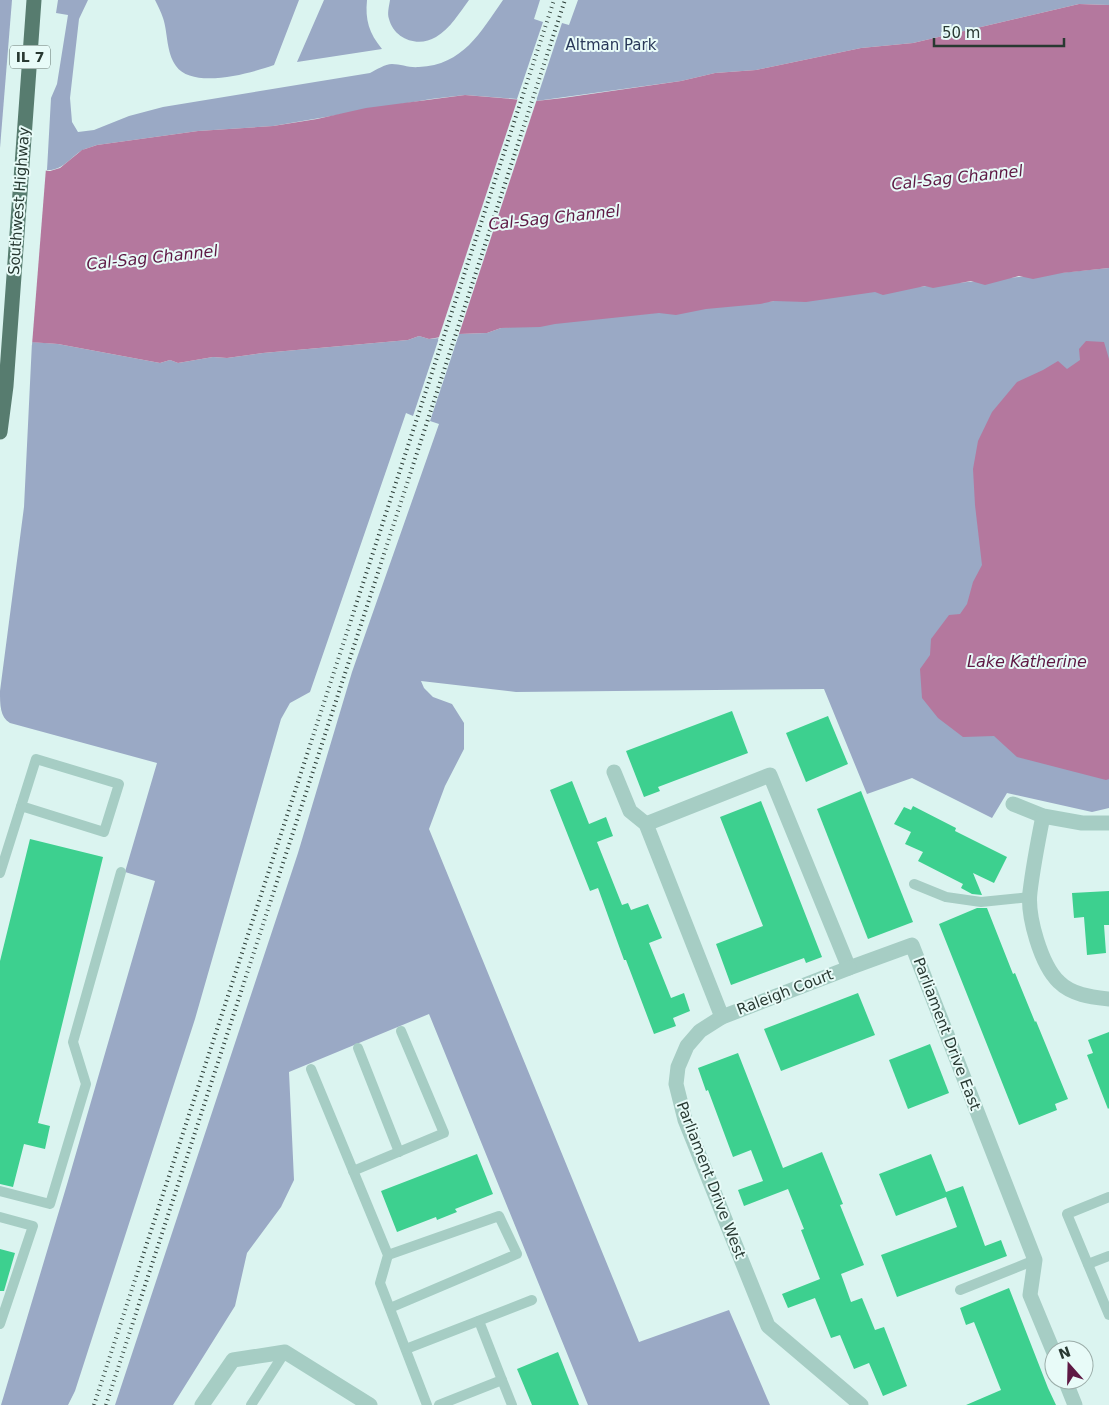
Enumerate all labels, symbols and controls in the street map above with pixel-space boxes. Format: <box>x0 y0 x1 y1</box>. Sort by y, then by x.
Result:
scale bar <box>934 15 1064 47</box>
text: 50 m <box>942 24 980 42</box>
park label: Altman Park <box>566 36 657 54</box>
road number: IL 7 <box>10 46 50 68</box>
street label: Southwest Highway <box>5 126 33 276</box>
water label: Cal-Sag Channel <box>890 161 1024 194</box>
water label: Cal-Sag Channel <box>487 201 621 234</box>
water label: Cal-Sag Channel <box>85 241 219 274</box>
water label: Lake Katherine <box>967 652 1087 671</box>
street label: Parliament Drive East <box>909 955 985 1113</box>
street label: Raleigh Court <box>734 965 836 1019</box>
street label: Parliament Drive West <box>673 1099 749 1261</box>
north arrow <box>1044 1340 1094 1390</box>
text: N <box>1056 1343 1073 1362</box>

